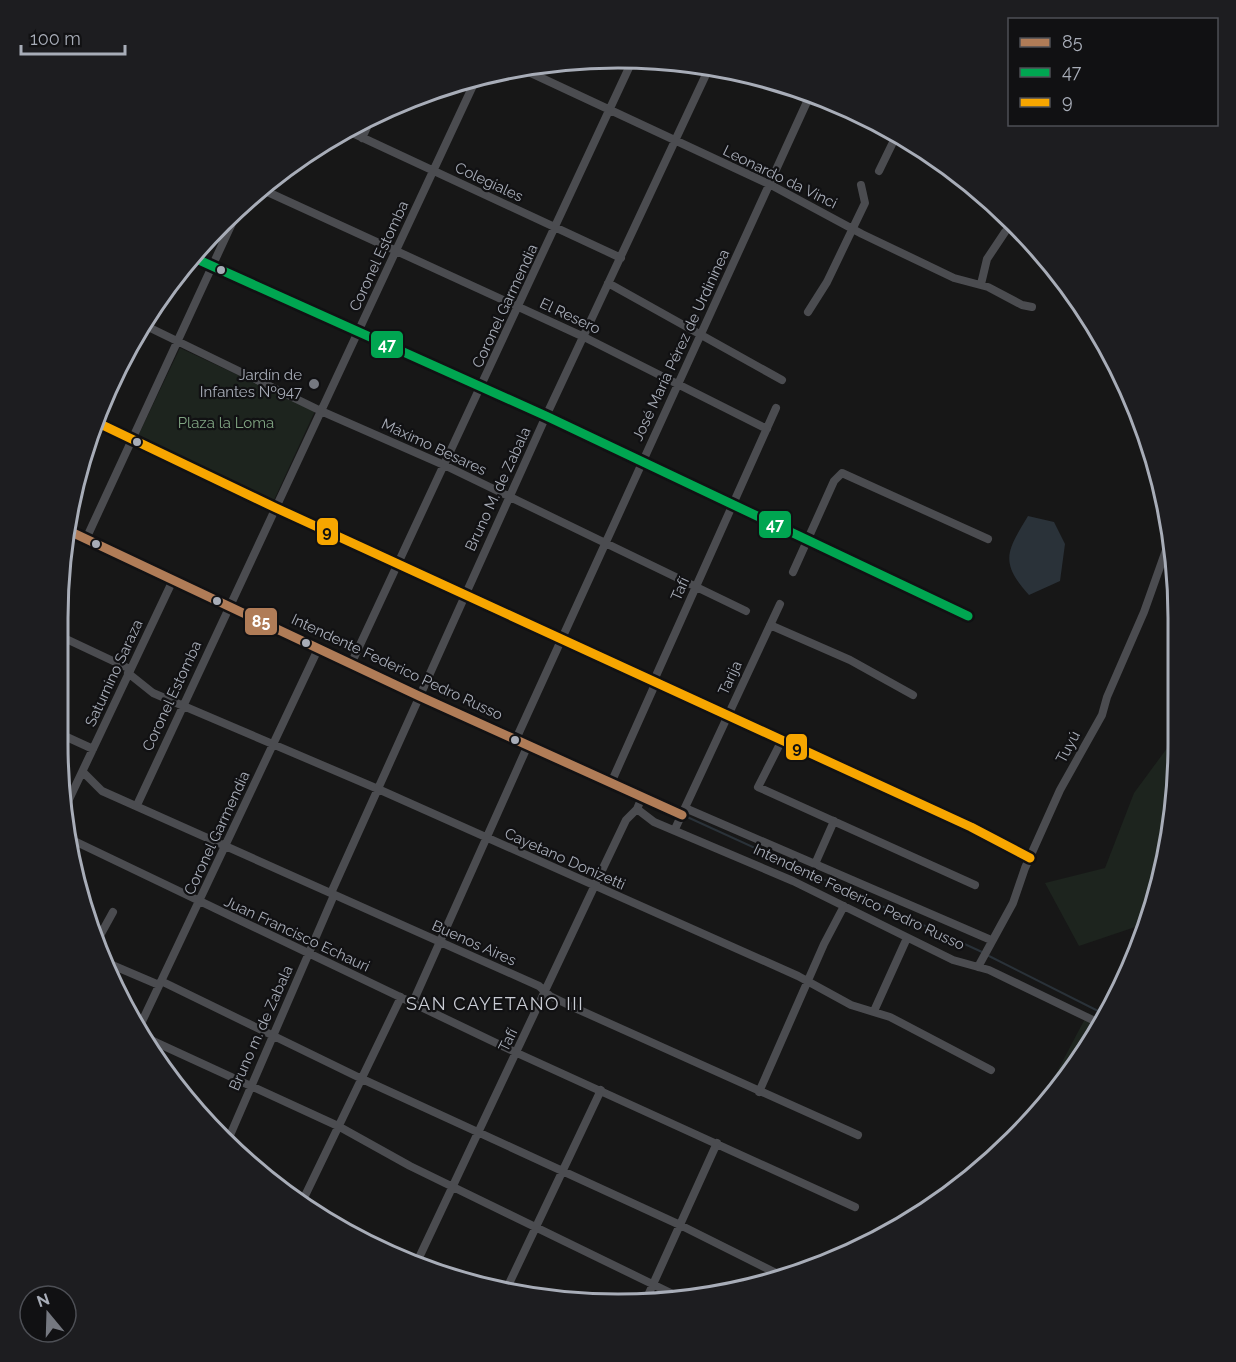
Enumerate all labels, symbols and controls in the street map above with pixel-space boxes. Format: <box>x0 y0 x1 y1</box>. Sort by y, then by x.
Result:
scale bar <box>21 18 124 56</box>
legend <box>1008 18 1218 126</box>
text: 100 m <box>30 28 81 49</box>
text: 85 <box>1062 31 1083 52</box>
text: 47 <box>1062 61 1082 82</box>
text: 9 <box>1062 91 1073 112</box>
street label: Leonardo da Vinci <box>720 142 840 212</box>
street label: Colegiales <box>452 158 526 206</box>
street label: Coronel Estomba <box>346 198 412 314</box>
street label: Coronel Garmendia <box>468 241 542 371</box>
street label: José María Pérez de Urdininea <box>629 246 733 444</box>
unlabelled marker <box>215 264 227 276</box>
street label: El Resero <box>537 294 603 338</box>
line badge: 47 <box>370 330 404 359</box>
text: 47 <box>378 335 396 354</box>
place label: Jardín de Infantes Nº947 <box>200 366 302 401</box>
marker: Jardín de Infantes Nº947 <box>307 377 321 391</box>
park label: Plaza la Loma <box>178 414 274 432</box>
street label: Máximo Besares <box>379 415 489 479</box>
street label: Bruno M. de Zabala <box>461 424 535 554</box>
unlabelled marker <box>131 436 143 448</box>
line badge: 47 <box>758 510 792 539</box>
text: 47 <box>766 515 784 534</box>
line badge: 9 <box>316 517 339 546</box>
text: 9 <box>322 522 332 541</box>
unlabelled marker <box>90 538 102 550</box>
street label: Tafí <box>667 574 693 604</box>
unlabelled marker <box>211 595 223 607</box>
line badge: 85 <box>244 607 278 636</box>
street label: Intendente Federico Pedro Russo <box>289 610 506 724</box>
text: 85 <box>252 612 270 631</box>
street label: Saturnino Saraza <box>81 617 147 729</box>
unlabelled marker <box>300 637 312 649</box>
street label: Coronel Estomba <box>139 638 205 754</box>
street label: Tarija <box>714 658 746 698</box>
street label: Tuyú <box>1052 728 1084 766</box>
line badge: 9 <box>785 733 808 761</box>
unlabelled marker <box>509 734 521 746</box>
text: 9 <box>792 738 802 757</box>
street label: Coronel Garmendia <box>180 768 254 898</box>
street label: Cayetano Donizetti <box>502 824 628 894</box>
street label: Intendente Federico Pedro Russo <box>751 840 968 954</box>
street label: Juan Francisco Echauri <box>221 892 373 976</box>
street label: Buenos Aires <box>429 916 519 970</box>
street label: Bruno m. de Zabala <box>225 963 297 1093</box>
district label: SAN CAYETANO III <box>406 993 584 1014</box>
street label: Tafí <box>495 1025 522 1055</box>
north arrow <box>18 1284 78 1344</box>
text: N <box>34 1289 52 1311</box>

